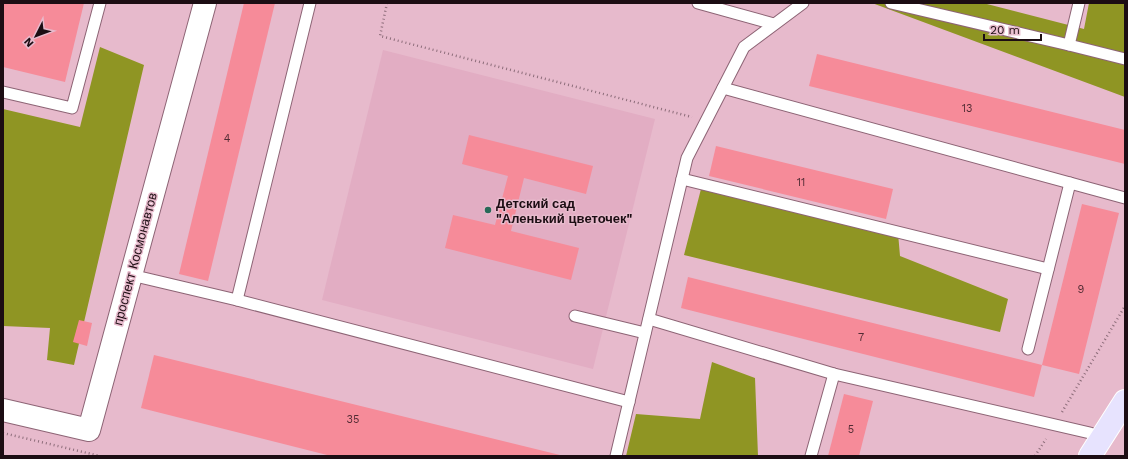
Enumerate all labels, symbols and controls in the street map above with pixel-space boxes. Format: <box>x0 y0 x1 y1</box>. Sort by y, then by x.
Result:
north arrow <box>16 16 56 56</box>
scale bar <box>984 16 1041 42</box>
text: 20 m <box>990 23 1020 37</box>
text: N <box>21 35 36 50</box>
house number: 13 <box>962 102 972 115</box>
house number: 4 <box>224 132 231 145</box>
house number: 11 <box>797 176 805 189</box>
street label: проспект Космонавтов <box>110 191 160 327</box>
place label: Детский сад "Аленький цветочек" <box>496 196 633 226</box>
marker: Детский сад "Аленький цветочек" <box>483 205 493 215</box>
house number: 9 <box>1078 283 1085 296</box>
house number: 7 <box>858 331 864 344</box>
house number: 35 <box>347 413 359 426</box>
house number: 5 <box>848 423 854 436</box>

